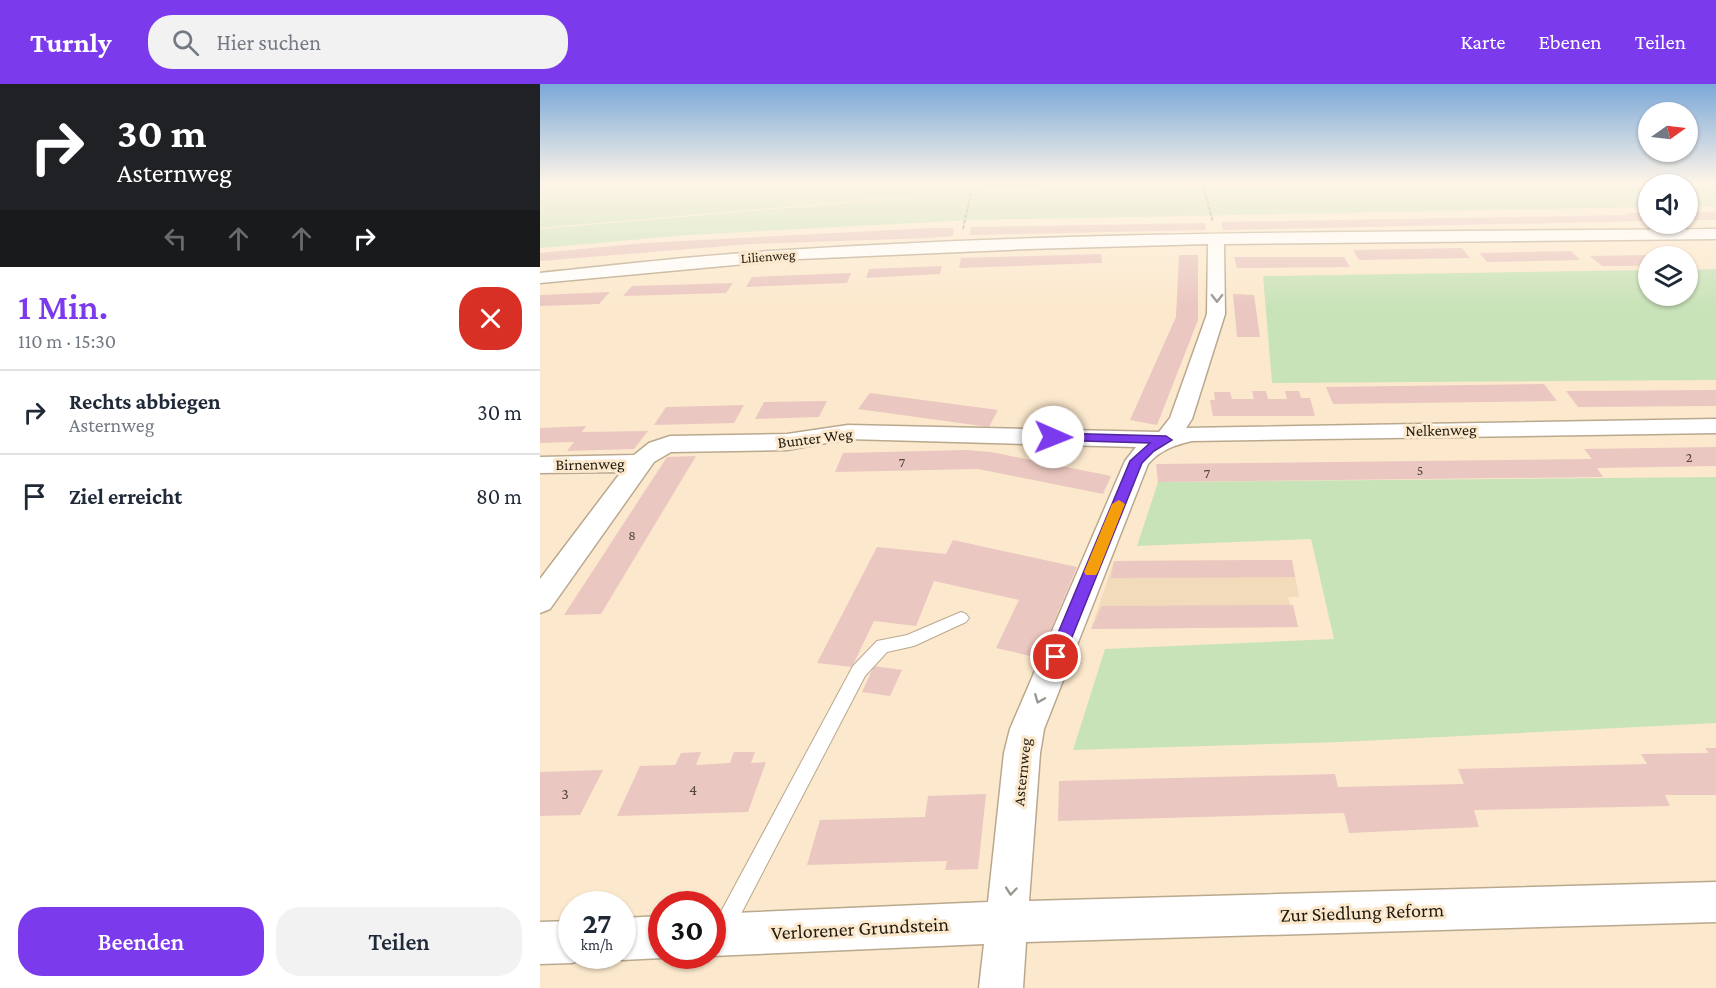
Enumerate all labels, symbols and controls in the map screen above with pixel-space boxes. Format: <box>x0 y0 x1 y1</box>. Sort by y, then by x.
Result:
search box <box>148 15 568 69</box>
icon: search <box>169 26 202 59</box>
text: Turnly <box>30 27 112 58</box>
text: Hier suchen <box>217 30 321 55</box>
text: Karte <box>1460 30 1506 54</box>
text: Ebenen <box>1539 30 1602 54</box>
text: Teilen <box>1635 30 1686 54</box>
north arrow <box>1638 102 1698 162</box>
map controls <box>1638 102 1698 306</box>
icon: right <box>18 108 96 186</box>
text: 30 m <box>117 109 207 156</box>
text: Asternweg <box>117 158 232 188</box>
button: sound <box>1638 174 1698 234</box>
icon: left <box>159 222 192 255</box>
icon: ahead <box>222 222 255 255</box>
icon: ahead <box>285 222 318 255</box>
icon: right <box>348 222 381 255</box>
street label: Lilienweg <box>740 246 796 266</box>
button: layers <box>1638 246 1698 306</box>
text: 1 Min. <box>18 287 108 327</box>
button: close <box>459 287 522 350</box>
one-way arrow <box>1211 293 1223 302</box>
text: 110 m · 15:30 <box>18 330 116 352</box>
text: Rechts abbiegen <box>69 389 221 414</box>
icon: right <box>18 396 51 429</box>
text: 30 m <box>477 400 522 425</box>
position arrow <box>1021 405 1085 469</box>
text: Asternweg <box>69 414 154 436</box>
street label: Nelkenweg <box>1405 421 1477 440</box>
street label: Bunter Weg <box>776 425 854 452</box>
house number: 2 <box>1686 449 1693 465</box>
house number: 7 <box>899 454 906 470</box>
street label: Birnenweg <box>555 455 625 474</box>
house number: 5 <box>1417 462 1423 478</box>
house number: 7 <box>1204 465 1211 481</box>
icon: arrive <box>18 480 51 513</box>
text: Ziel erreicht <box>69 484 182 509</box>
text: 80 m <box>476 484 522 509</box>
house number: 8 <box>628 527 636 543</box>
pin <box>1030 631 1081 682</box>
icon: arrive <box>1039 640 1072 673</box>
one-way arrow <box>1034 693 1046 704</box>
street label: Asternweg <box>1010 737 1035 807</box>
house number: 4 <box>689 781 697 798</box>
house number: 3 <box>561 785 569 802</box>
one-way arrow <box>1005 886 1018 895</box>
speed limit sign: 30 <box>648 891 726 969</box>
street label: Zur Siedlung Reform <box>1280 898 1444 927</box>
text: 27 <box>582 906 612 939</box>
button: Beenden <box>18 907 264 976</box>
button: Teilen <box>276 907 522 976</box>
street label: Verlorener Grundstein <box>770 912 950 944</box>
text: km/h <box>581 937 613 953</box>

